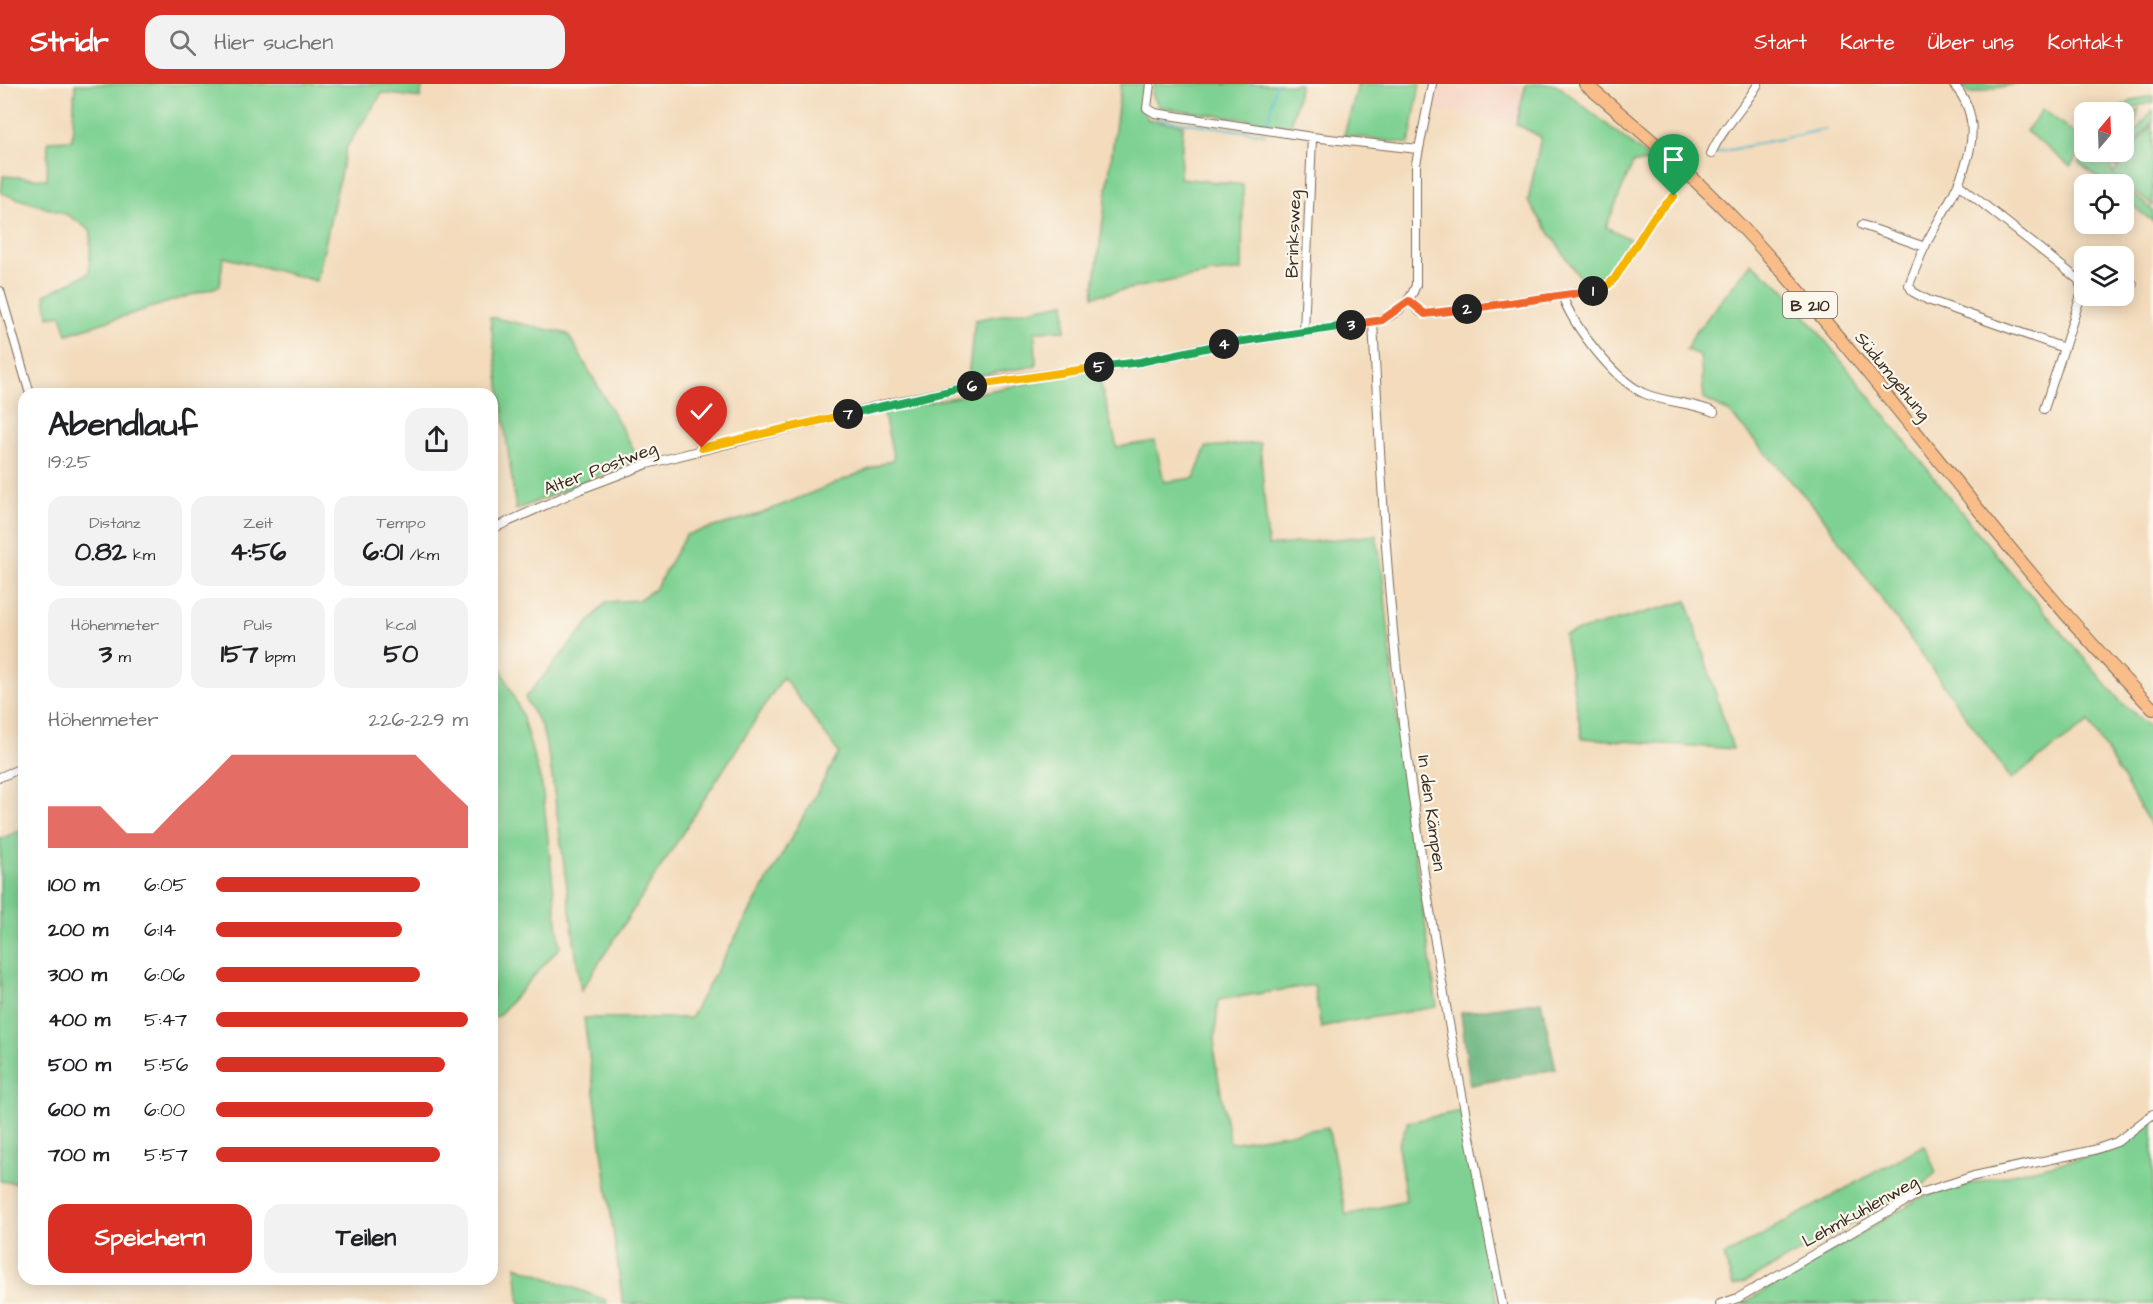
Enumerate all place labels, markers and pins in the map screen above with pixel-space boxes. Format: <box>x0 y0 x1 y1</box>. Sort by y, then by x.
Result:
pin <box>1648 134 1699 196</box>
pin: 1 <box>1578 276 1608 306</box>
pin: 2 <box>1452 294 1482 324</box>
pin: 3 <box>1336 310 1366 340</box>
pin: 4 <box>1209 329 1239 359</box>
pin: 5 <box>1084 352 1114 382</box>
pin: 6 <box>957 371 987 401</box>
pin <box>676 386 727 448</box>
pin: 7 <box>833 399 863 429</box>

